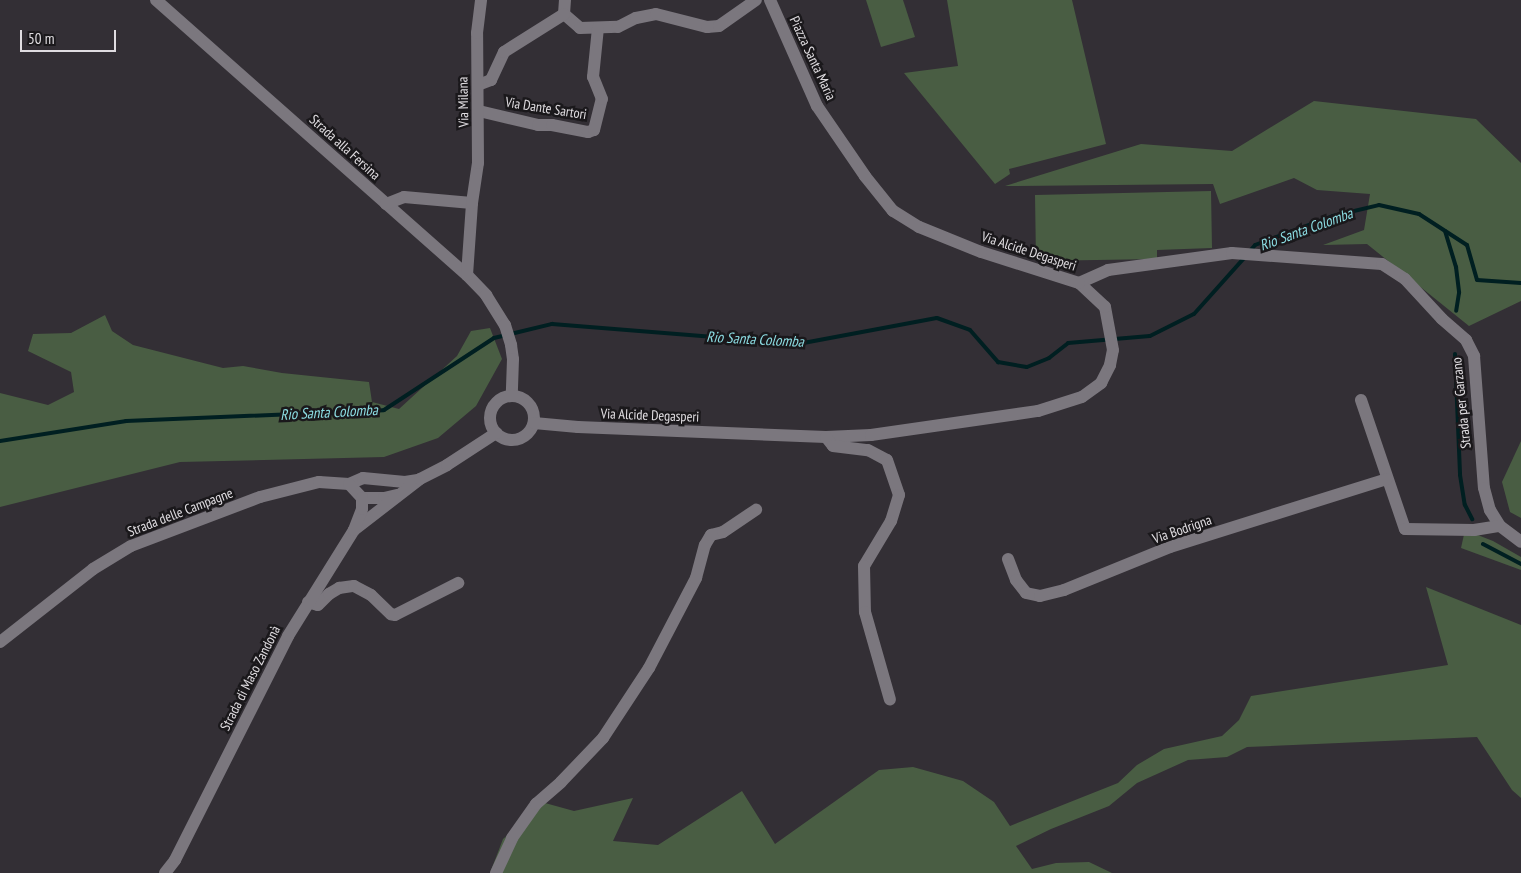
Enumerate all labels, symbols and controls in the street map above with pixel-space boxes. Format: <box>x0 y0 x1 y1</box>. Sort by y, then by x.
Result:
street label: Piazza Santa Maria <box>786 13 840 103</box>
scale bar <box>22 20 119 52</box>
text: 50 m <box>28 29 54 48</box>
street label: Via Milana <box>454 77 472 127</box>
street label: Via Dante Sartori <box>504 93 588 123</box>
street label: Strada alla Fersina <box>306 111 384 183</box>
water label: Rio Santa Colomba <box>1257 204 1355 254</box>
street label: Via Alcide Degasperi <box>979 228 1079 274</box>
water label: Rio Santa Colomba <box>706 327 804 351</box>
street label: Strada per Garzano <box>1448 357 1474 449</box>
water label: Rio Santa Colomba <box>280 400 378 424</box>
street label: Via Alcide Degasperi <box>600 405 700 425</box>
street label: Strada delle Campagne <box>125 484 235 540</box>
street label: Via Bodrigna <box>1150 511 1214 547</box>
street label: Strada di Maso Zandonà <box>216 623 284 733</box>

